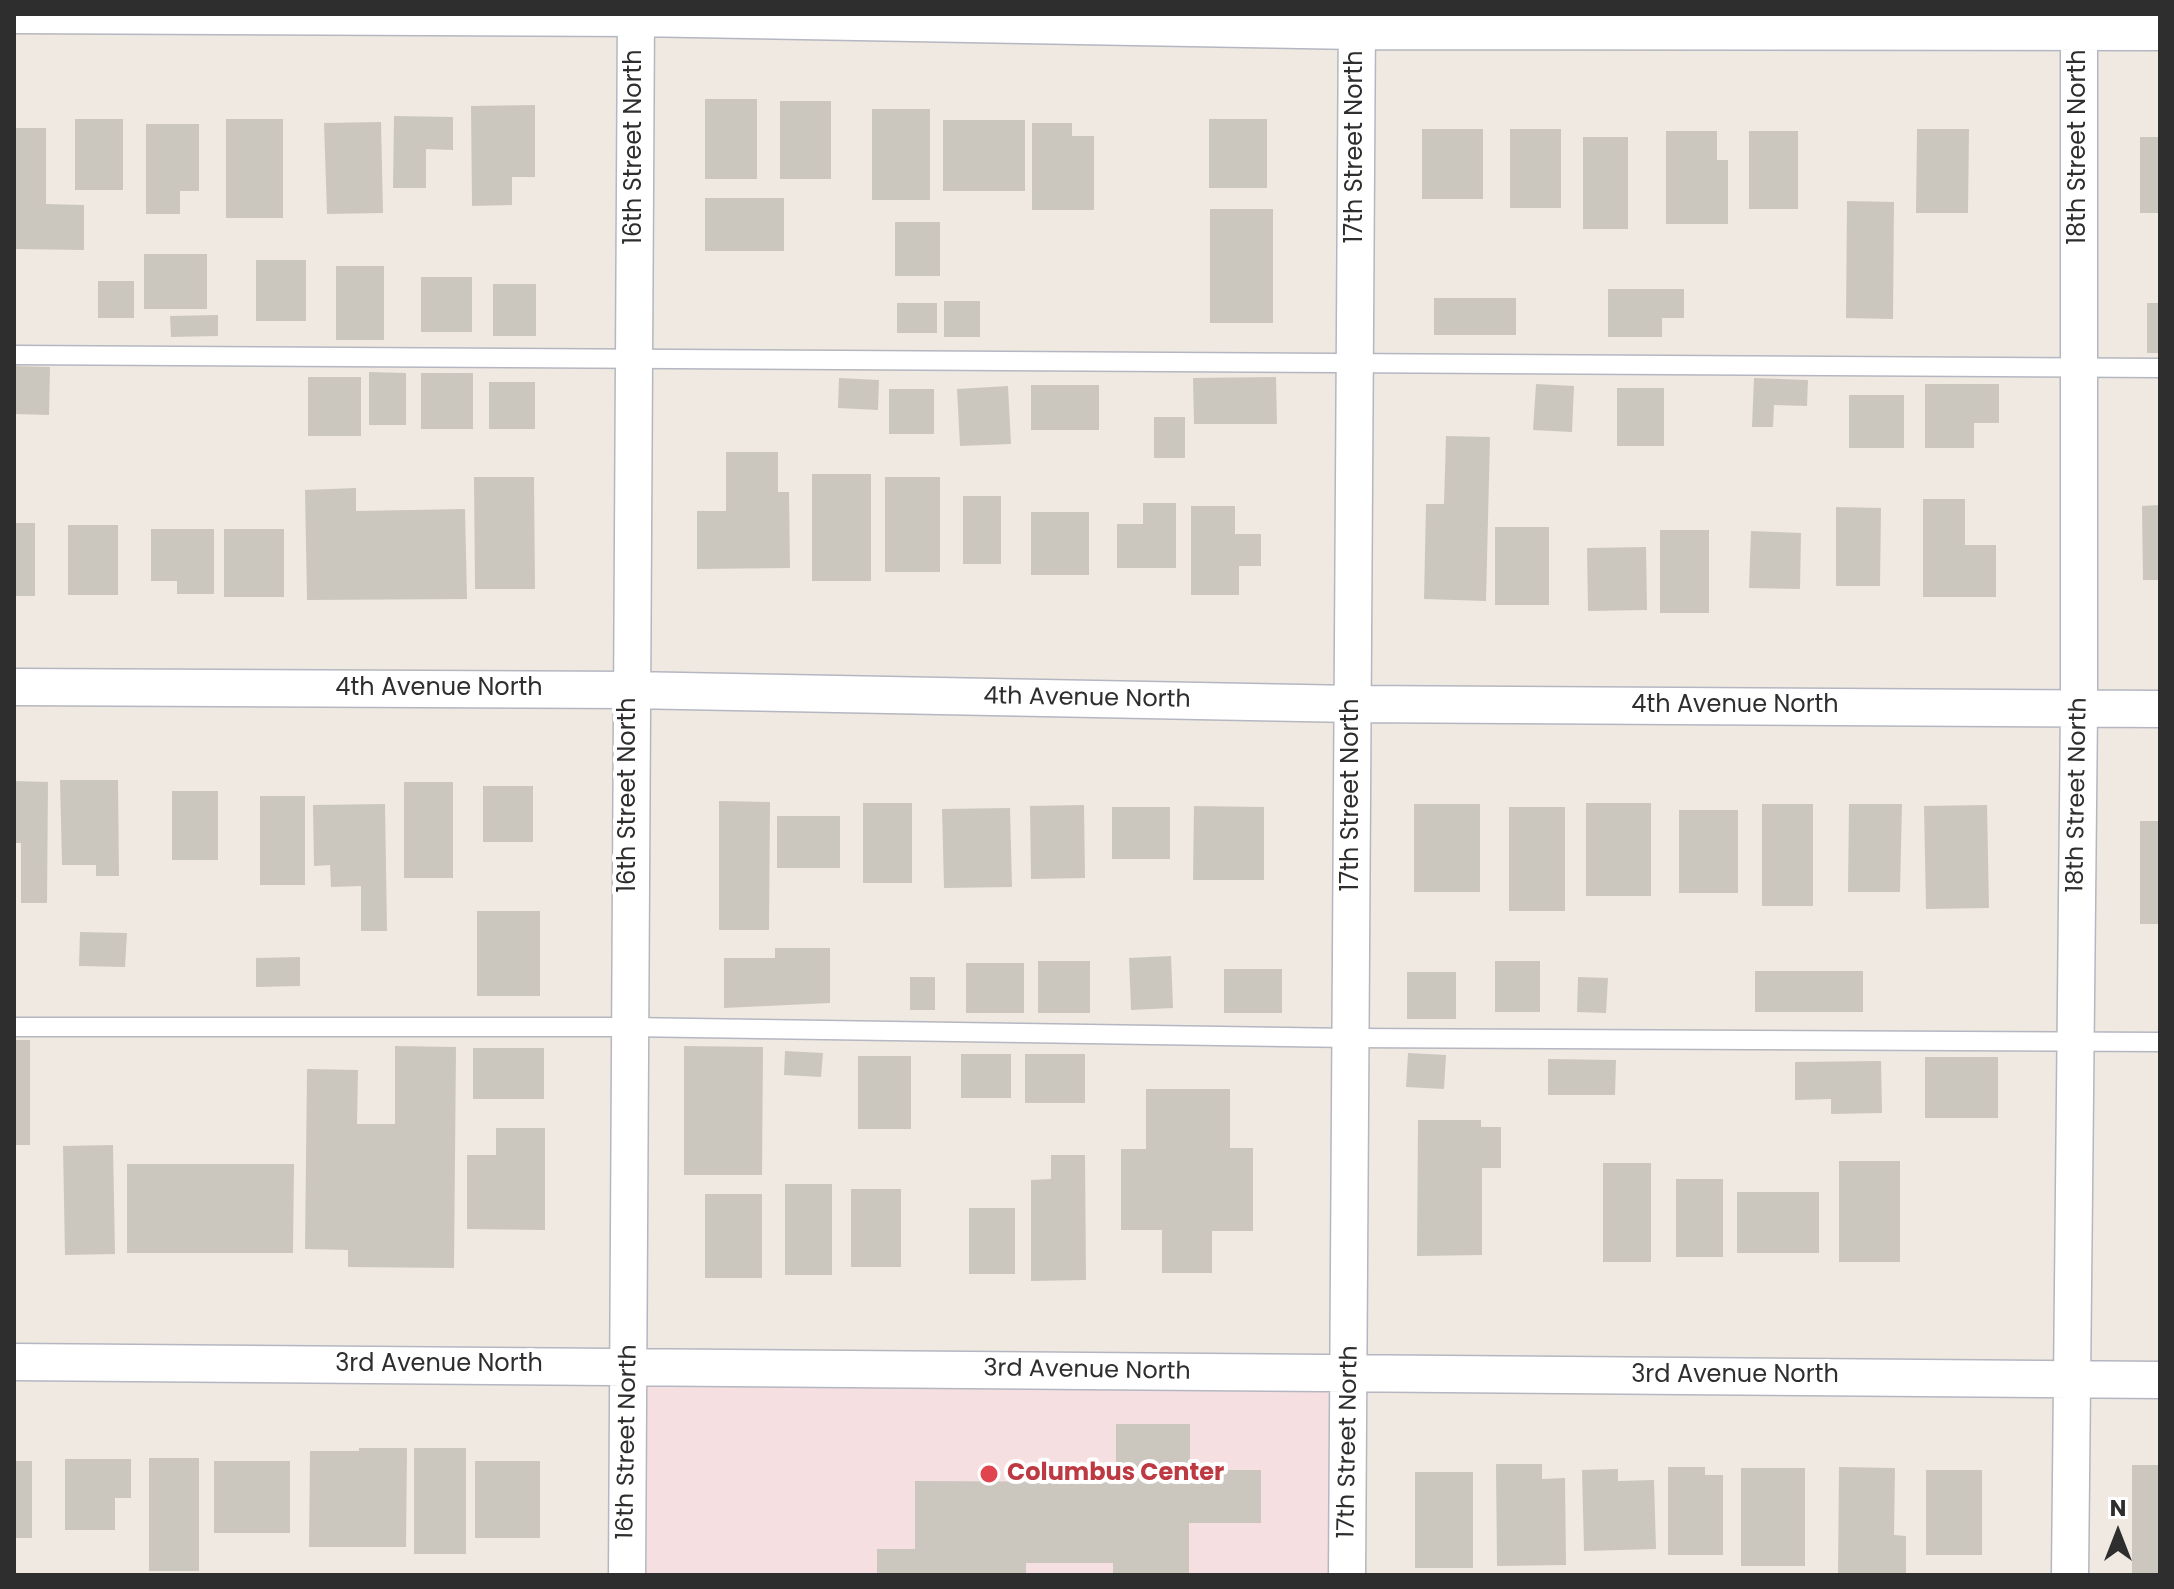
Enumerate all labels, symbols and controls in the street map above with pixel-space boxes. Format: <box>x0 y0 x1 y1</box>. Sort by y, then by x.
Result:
street label: 16th Street North <box>621 49 649 245</box>
street label: 18th Street North <box>2065 49 2093 245</box>
street label: 17th Street North <box>1342 50 1370 244</box>
street label: 4th Avenue North <box>335 675 543 703</box>
street label: 4th Avenue North <box>983 683 1191 715</box>
street label: 4th Avenue North <box>1631 692 1839 720</box>
street label: 16th Street North <box>615 697 643 893</box>
street label: 18th Street North <box>2062 697 2094 893</box>
street label: 17th Street North <box>1338 698 1366 892</box>
street label: 16th Street North <box>612 1344 644 1540</box>
street label: 17th Street North <box>1333 1345 1365 1539</box>
street label: 3rd Avenue North <box>335 1351 543 1379</box>
street label: 3rd Avenue North <box>983 1355 1191 1387</box>
street label: 3rd Avenue North <box>1631 1362 1839 1390</box>
place label: Columbus Center <box>1007 1460 1224 1488</box>
marker: Columbus Center <box>978 1463 1000 1485</box>
north arrow <box>2078 1493 2158 1573</box>
text: N <box>2110 1493 2126 1524</box>

